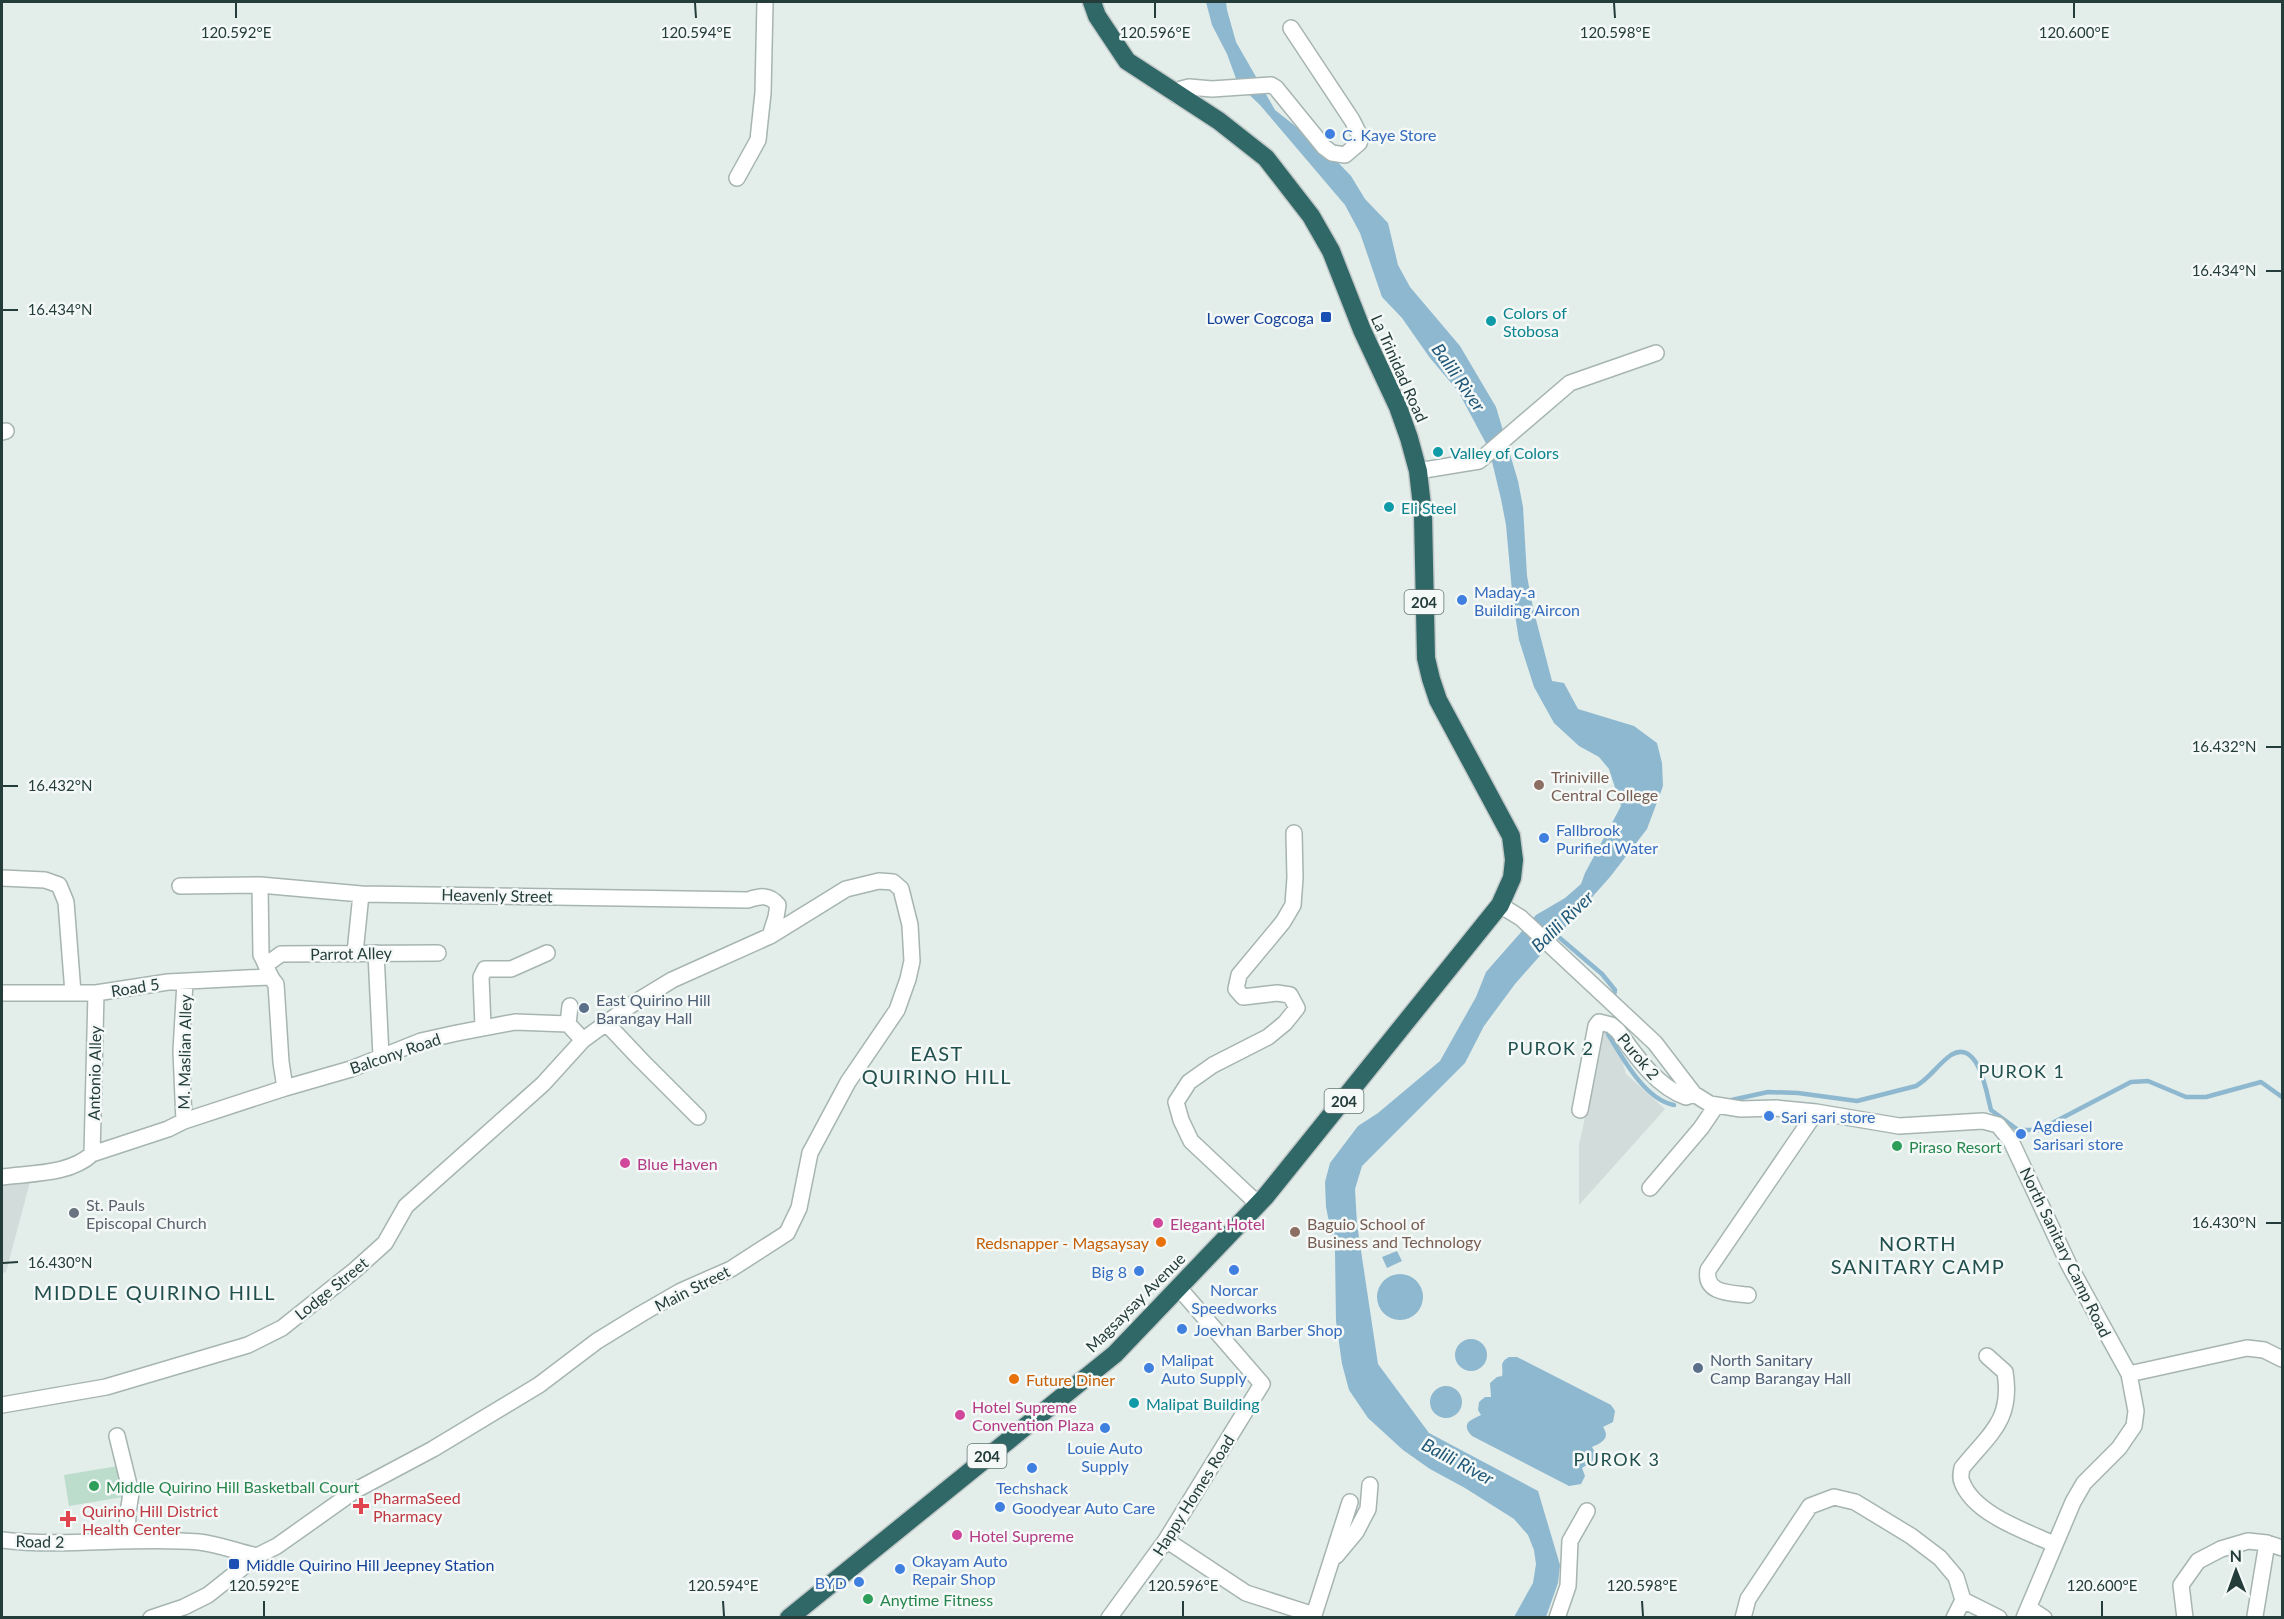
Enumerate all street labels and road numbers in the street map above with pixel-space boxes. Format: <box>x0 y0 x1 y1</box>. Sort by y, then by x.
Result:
street label: La Trinidad Road <box>1368 311 1432 425</box>
road number: 204 <box>1404 590 1444 614</box>
street label: Heavenly Street <box>441 885 553 905</box>
street label: Parrot Alley <box>310 943 393 963</box>
street label: Road 5 <box>109 974 161 1000</box>
street label: M. Maslian Alley <box>173 994 195 1110</box>
street label: Antonio Alley <box>84 1025 104 1120</box>
street label: Balcony Road <box>347 1029 443 1077</box>
street label: Purok 2 <box>1614 1029 1664 1083</box>
road number: 204 <box>1324 1089 1364 1113</box>
street label: North Sanitary Camp Road <box>2017 1164 2115 1340</box>
street label: Magsaysay Avenue <box>1081 1248 1189 1356</box>
street label: Lodge Street <box>291 1253 372 1323</box>
street label: Main Street <box>651 1261 733 1315</box>
street label: Happy Homes Road <box>1148 1431 1238 1559</box>
road number: 204 <box>968 1444 1006 1468</box>
street label: Road 2 <box>15 1531 65 1551</box>

